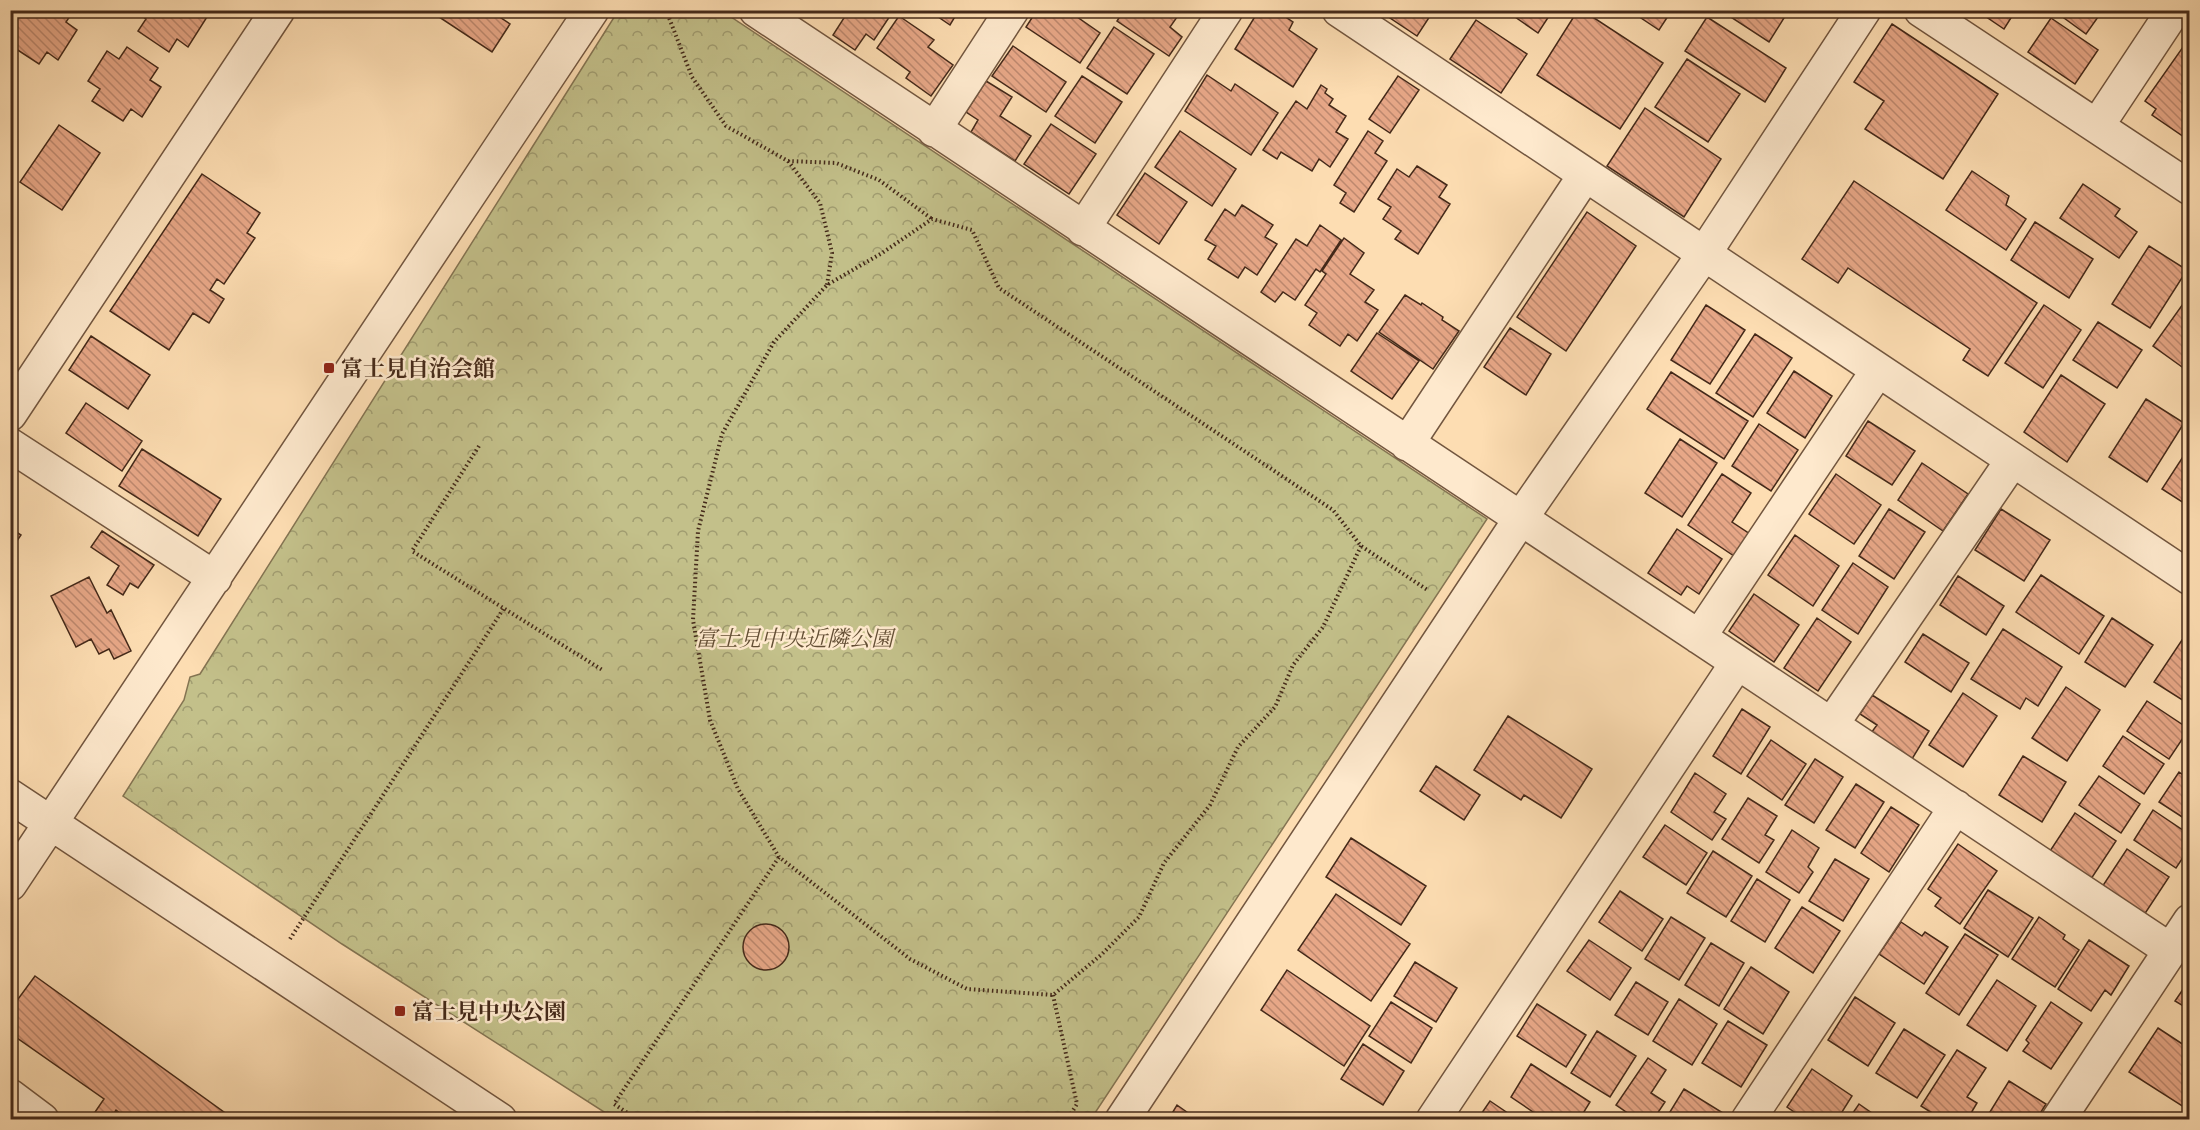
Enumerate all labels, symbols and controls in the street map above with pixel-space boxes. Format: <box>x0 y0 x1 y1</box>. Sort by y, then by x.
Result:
place label: 富士見自治会館 <box>341 355 495 386</box>
marker: 富士見自治会館 <box>322 361 336 375</box>
park label: 富士見中央近隣公園 <box>695 625 896 656</box>
place label: 富士見中央公園 <box>412 998 566 1029</box>
marker: 富士見中央公園 <box>393 1004 407 1018</box>

